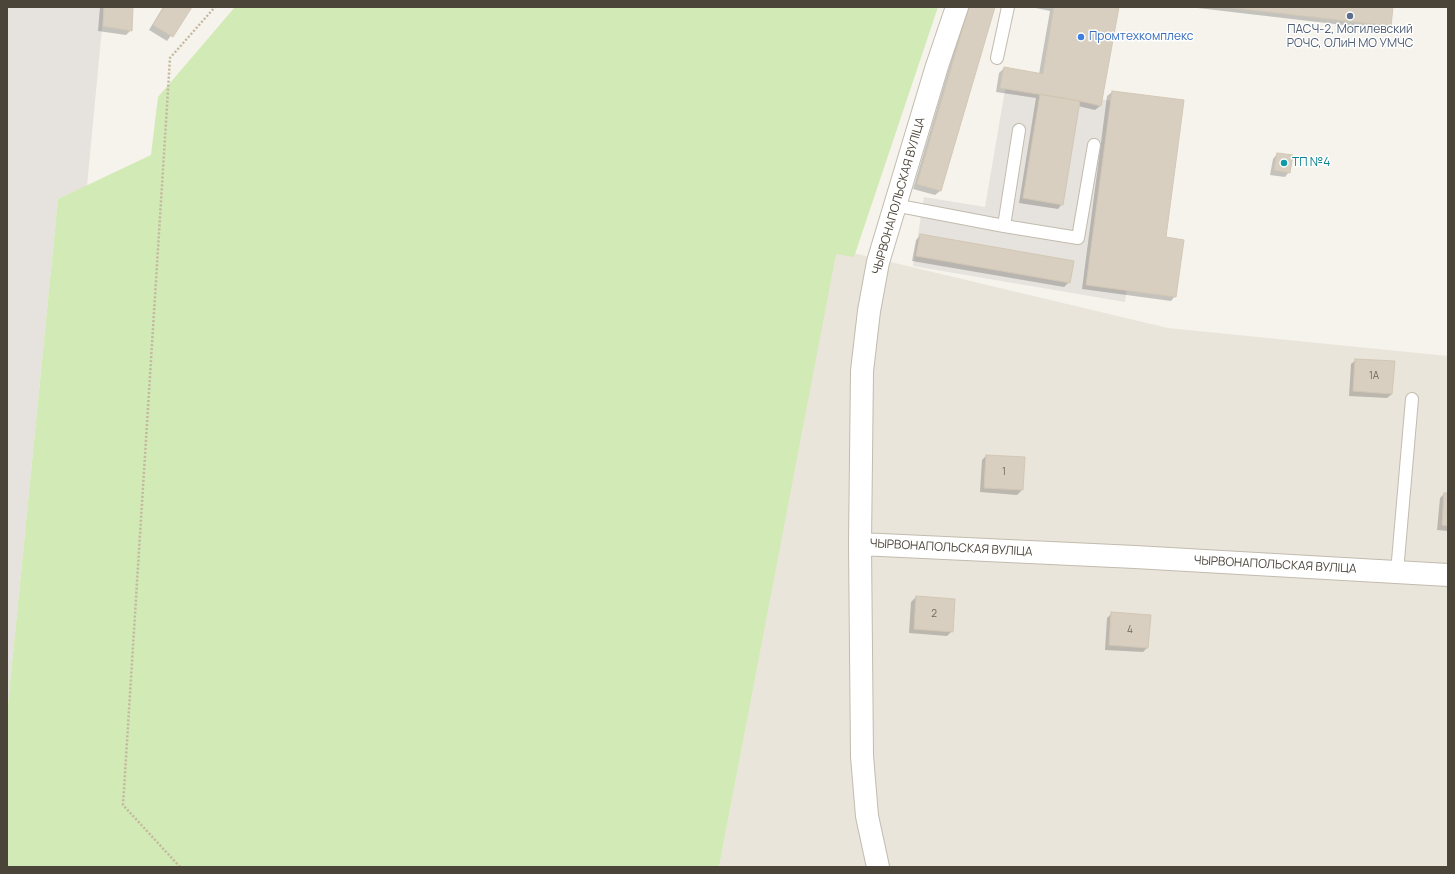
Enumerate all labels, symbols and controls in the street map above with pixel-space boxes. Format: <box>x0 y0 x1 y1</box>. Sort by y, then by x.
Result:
marker: ПАСЧ-2, Могилевский РОЧС, ОЛиН МО УМЧС <box>1345 11 1355 21</box>
place label: ПАСЧ-2, Могилевский РОЧС, ОЛиН МО УМЧС <box>1287 23 1413 51</box>
place label: Промтехкомплекс <box>1089 30 1193 44</box>
marker: Промтехкомплекс <box>1076 32 1086 42</box>
street label: ЧЫРВОНАПОЛЬСКАЯ ВУЛІЦА <box>870 116 928 276</box>
place label: ТП №4 <box>1292 156 1330 170</box>
marker: ТП №4 <box>1279 158 1289 168</box>
house number: 1А <box>1369 370 1379 382</box>
house number: 1 <box>1002 466 1006 478</box>
street label: ЧЫРВОНАПОЛЬСКАЯ ВУЛІЦА <box>869 537 1033 559</box>
street label: ЧЫРВОНАПОЛЬСКАЯ ВУЛІЦА <box>1193 554 1357 576</box>
house number: 2 <box>931 608 937 620</box>
house number: 4 <box>1127 624 1133 636</box>

